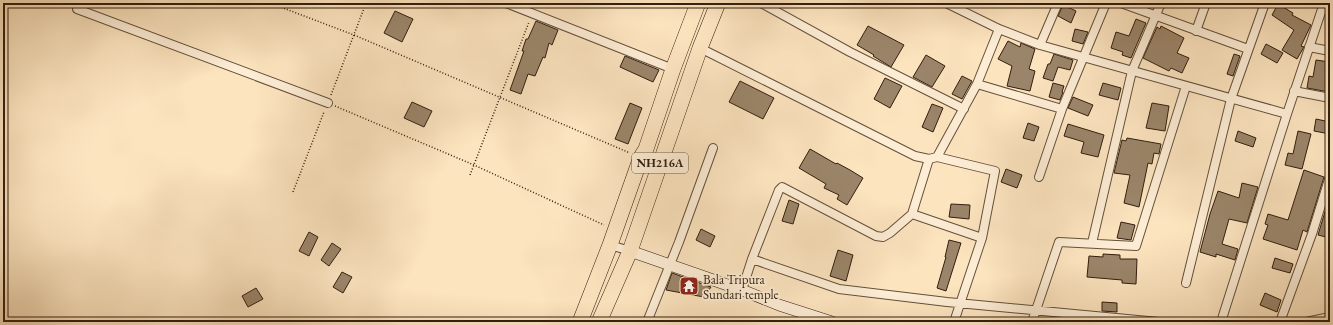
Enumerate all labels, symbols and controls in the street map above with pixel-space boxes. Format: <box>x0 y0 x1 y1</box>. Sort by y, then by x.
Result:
road number: NH216A <box>632 153 688 173</box>
place label: Bala Tripura Sundari temple <box>703 271 779 303</box>
temple icon: Bala Tripura Sundari temple <box>678 275 700 297</box>

